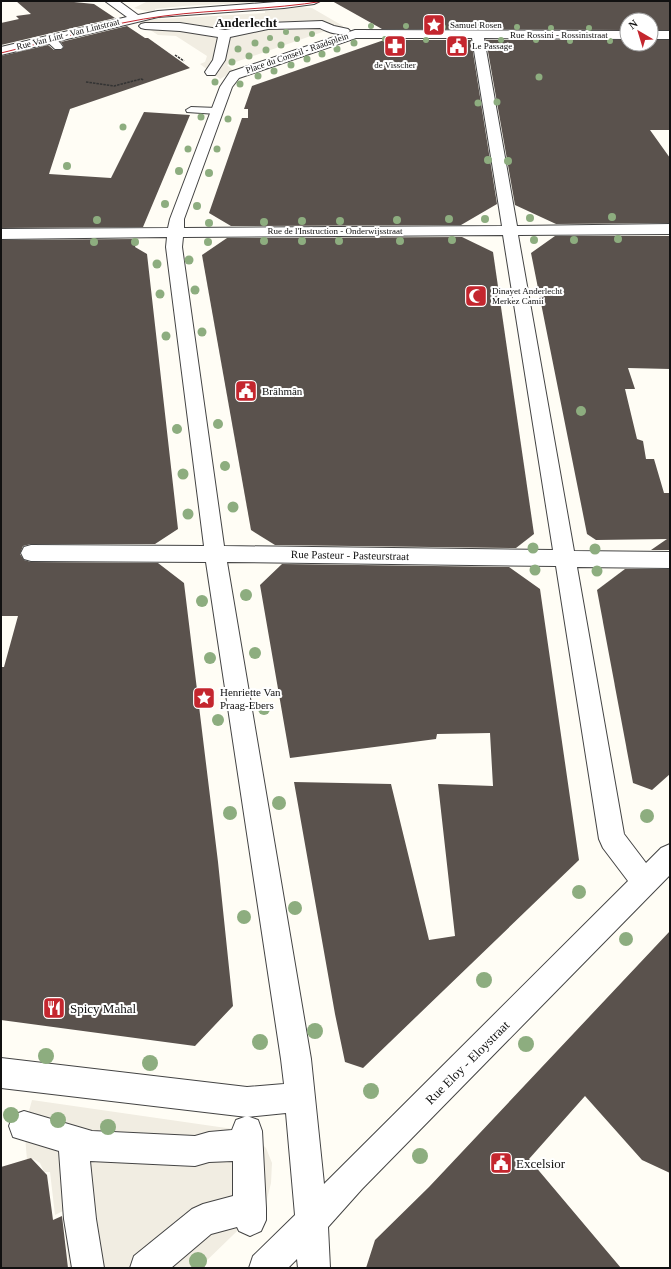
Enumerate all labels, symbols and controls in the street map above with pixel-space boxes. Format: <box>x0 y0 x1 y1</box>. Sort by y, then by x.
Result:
place icon: Samuel Rosen <box>421 12 447 38</box>
north arrow <box>619 12 659 52</box>
district label: Anderlecht <box>215 15 278 30</box>
street label: Rue Van Lint - Van Lintstraat <box>15 16 121 52</box>
text: N <box>626 17 640 31</box>
place label: Samuel Rosen <box>450 20 502 30</box>
street label: Rue Rossini - Rossinistraat <box>510 30 608 40</box>
street label: Place du Conseil - Raadsplein <box>244 31 350 75</box>
pharmacy icon: de Visscher <box>382 33 408 59</box>
public building icon: Le Passage <box>444 33 470 59</box>
place label: Le Passage <box>472 41 512 51</box>
place label: de Visscher <box>374 60 416 70</box>
street label: Rue de l'Instruction - Onderwijsstraat <box>267 226 403 236</box>
mosque icon: Dinayet Anderlecht Merkez Camii <box>463 283 489 309</box>
place label: Dinayet Anderlecht Merkez Camii <box>492 286 563 306</box>
public building icon: Brâhmân <box>233 378 259 404</box>
place label: Brâhmân <box>262 385 303 397</box>
street label: Rue Pasteur - Pasteurstraat <box>291 548 409 562</box>
place icon: Henriette Van Praag-Ebers <box>191 685 217 711</box>
place label: Henriette Van Praag-Ebers <box>220 686 281 711</box>
restaurant icon: Spicy Mahal <box>41 995 67 1021</box>
place label: Spicy Mahal <box>70 1001 136 1016</box>
street label: Rue Eloy - Eloystraat <box>422 1017 513 1107</box>
public building icon: Excelsior <box>488 1150 514 1176</box>
place label: Excelsior <box>516 1156 566 1171</box>

